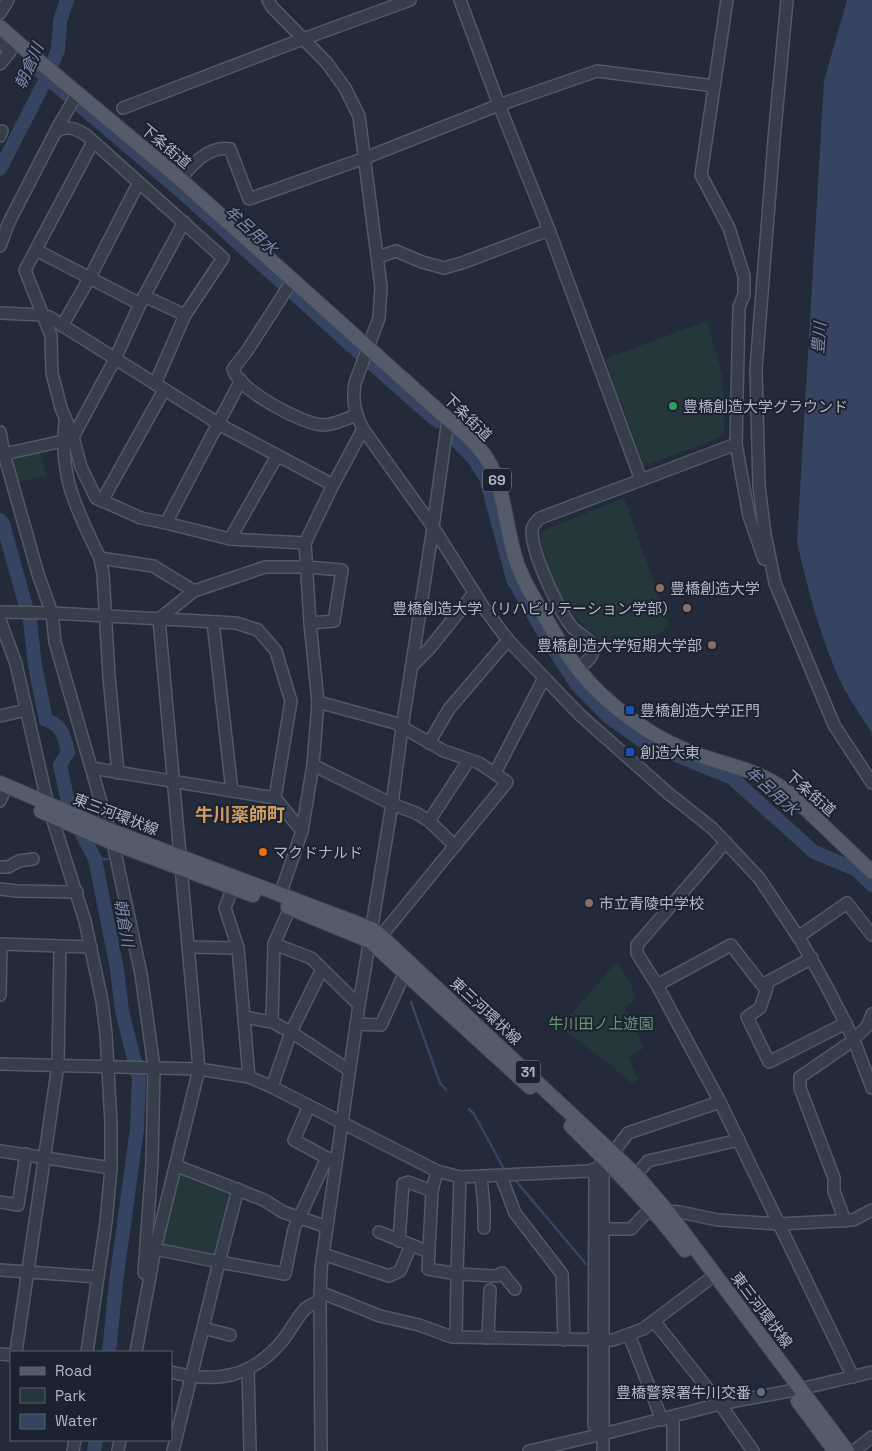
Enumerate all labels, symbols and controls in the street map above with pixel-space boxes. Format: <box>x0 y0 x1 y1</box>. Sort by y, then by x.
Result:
water label: 朝倉川 <box>10 38 49 92</box>
street label: 下条街道 <box>137 119 195 173</box>
water label: 牟呂用水 <box>220 201 283 261</box>
water label: 豊川 <box>807 319 831 355</box>
street label: 下条街道 <box>440 389 496 445</box>
place label: 豊橋創造大学グラウンド <box>683 397 848 416</box>
marker: 豊橋創造大学グラウンド <box>667 400 679 412</box>
road number: 69 <box>483 468 511 492</box>
place label: 豊橋創造大学 <box>670 579 760 598</box>
marker: 豊橋創造大学 <box>654 582 666 594</box>
place label: 豊橋創造大学（リハビリテーション学部） <box>392 599 677 618</box>
marker: 豊橋創造大学（リハビリテーション学部） <box>681 602 693 614</box>
place label: 豊橋創造大学短期大学部 <box>537 636 702 655</box>
marker: 豊橋創造大学短期大学部 <box>706 639 718 651</box>
place label: 豊橋創造大学正門 <box>640 701 760 720</box>
marker: 豊橋創造大学正門 <box>624 704 636 716</box>
place label: 創造大東 <box>640 743 700 762</box>
marker: 創造大東 <box>624 746 636 758</box>
water label: 牟呂用水 <box>741 762 804 822</box>
street label: 下条街道 <box>782 766 840 820</box>
street label: 東三河環状線 <box>71 789 161 839</box>
district label: 牛川薬師町 <box>195 803 285 826</box>
place label: マクドナルド <box>273 843 363 862</box>
marker: マクドナルド <box>257 846 269 858</box>
place label: 市立青陵中学校 <box>599 894 704 913</box>
marker: 市立青陵中学校 <box>583 897 595 909</box>
water label: 朝倉川 <box>109 898 139 950</box>
street label: 東三河環状線 <box>447 973 525 1049</box>
park label: 牛川田ノ上遊園 <box>548 1014 654 1033</box>
road number: 31 <box>516 1060 540 1084</box>
street label: 東三河環状線 <box>727 1268 797 1352</box>
legend <box>10 1351 172 1441</box>
text: Road <box>55 1361 92 1380</box>
place label: 豊橋警察署牛川交番 <box>616 1383 751 1402</box>
text: Park <box>55 1386 86 1405</box>
marker: 豊橋警察署牛川交番 <box>755 1386 767 1398</box>
text: Water <box>55 1411 98 1430</box>

